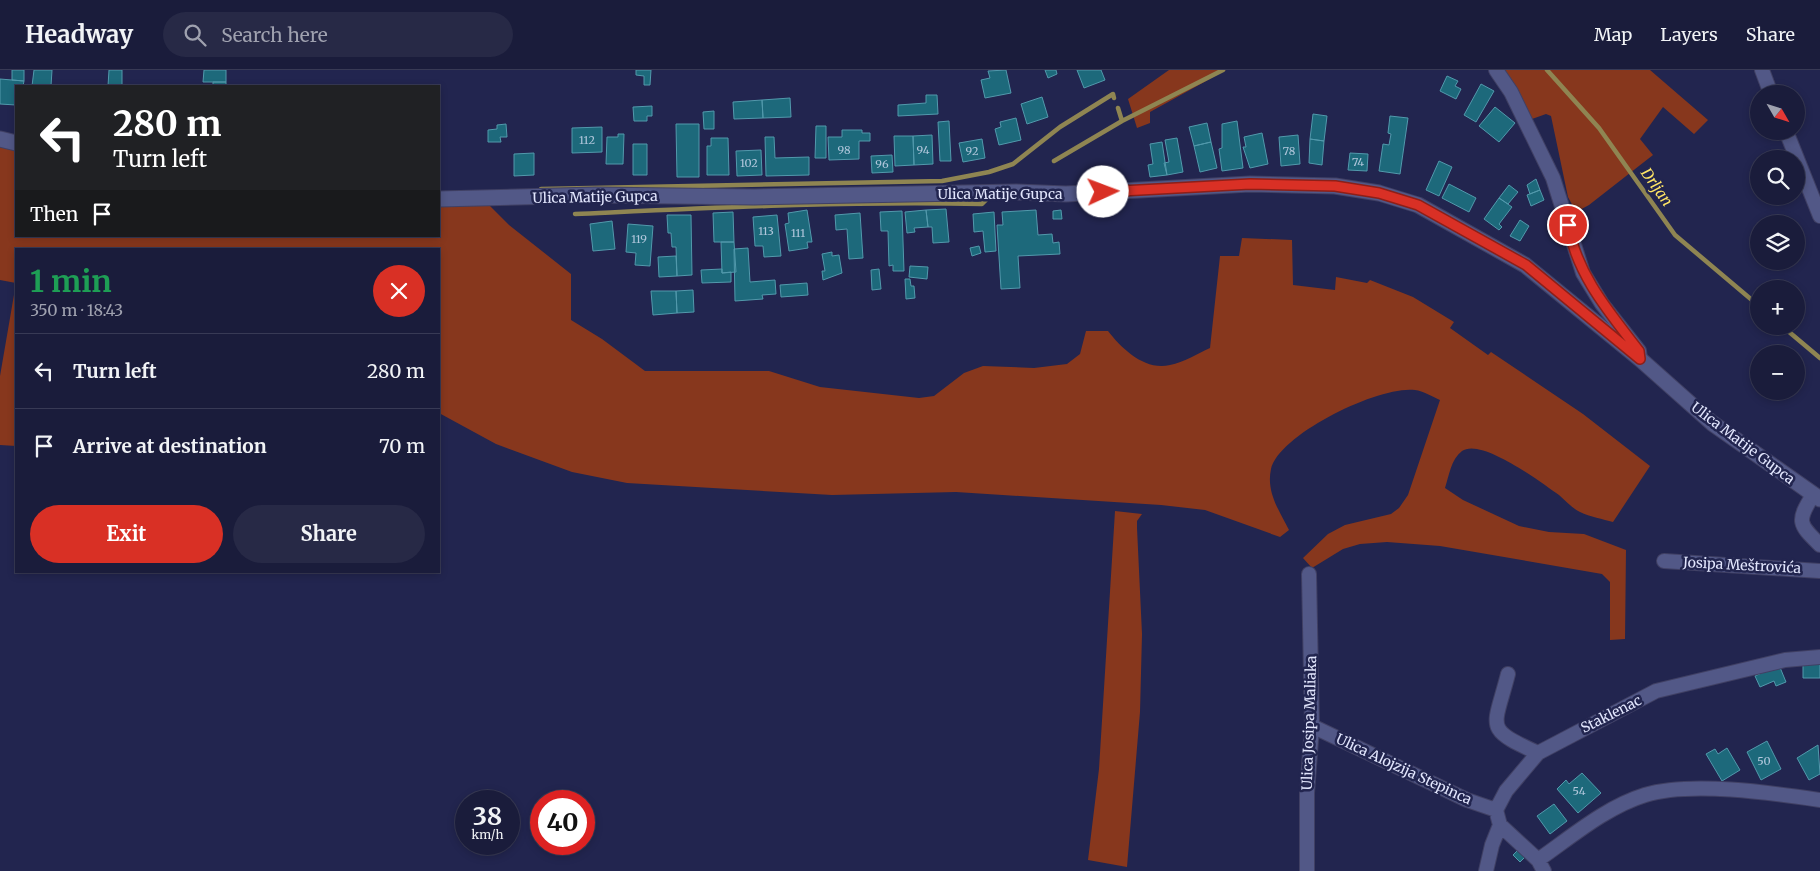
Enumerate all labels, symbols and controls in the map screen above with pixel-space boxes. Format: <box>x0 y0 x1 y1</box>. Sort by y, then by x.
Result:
search box <box>163 12 513 57</box>
text: Headway <box>25 19 133 50</box>
icon: search <box>181 21 209 49</box>
text: Search here <box>221 23 328 47</box>
text: Map <box>1594 23 1632 46</box>
text: Layers <box>1660 23 1718 46</box>
text: Share <box>1746 23 1795 46</box>
north arrow <box>1750 85 1805 140</box>
map controls <box>1750 85 1805 400</box>
text: 280 m <box>113 102 221 146</box>
icon: left <box>30 105 95 170</box>
house number: 112 <box>579 133 595 147</box>
house number: 98 <box>837 143 851 157</box>
house number: 94 <box>916 143 930 157</box>
house number: 92 <box>966 144 978 158</box>
house number: 78 <box>1283 144 1296 158</box>
text: Turn left <box>113 145 207 173</box>
button: search <box>1750 150 1805 205</box>
house number: 74 <box>1352 155 1364 169</box>
house number: 102 <box>740 156 758 170</box>
house number: 96 <box>875 157 889 171</box>
water label: Drljan <box>1636 163 1677 210</box>
position arrow <box>1076 165 1128 217</box>
street label: Ulica Matije Gupca <box>937 185 1063 203</box>
street label: Ulica Matije Gupca <box>532 187 658 207</box>
icon: arrive <box>88 200 116 228</box>
text: Then <box>30 202 78 226</box>
pin <box>1547 204 1589 246</box>
icon: arrive <box>1554 211 1582 239</box>
button: layers <box>1750 215 1805 270</box>
house number: 113 <box>758 224 774 238</box>
house number: 111 <box>791 226 805 240</box>
house number: 119 <box>631 232 647 246</box>
text: 1 min <box>30 262 112 300</box>
button: close <box>373 265 425 317</box>
button: + <box>1750 280 1805 335</box>
text: 350 m · 18:43 <box>30 300 123 320</box>
button: − <box>1750 345 1805 400</box>
icon: left <box>30 357 58 385</box>
text: Turn left <box>73 359 157 383</box>
text: 280 m <box>367 359 425 383</box>
street label: Ulica Matije Gupca <box>1688 398 1799 488</box>
icon: arrive <box>30 432 58 460</box>
text: Arrive at destination <box>73 434 267 458</box>
text: 70 m <box>379 434 425 458</box>
button: Exit <box>30 505 223 563</box>
button: Share <box>233 505 425 563</box>
street label: Josipa Meštrovića <box>1682 553 1802 577</box>
street label: Ulica Josipa Maliaka <box>1298 655 1320 791</box>
street label: Staklenac <box>1578 691 1644 737</box>
street label: Ulica Alojzija Stepinca <box>1333 730 1475 809</box>
house number: 50 <box>1757 754 1771 768</box>
house number: 54 <box>1573 784 1586 798</box>
speed limit sign: 40 <box>530 790 595 855</box>
text: 38 <box>473 800 502 832</box>
text: km/h <box>472 827 503 842</box>

